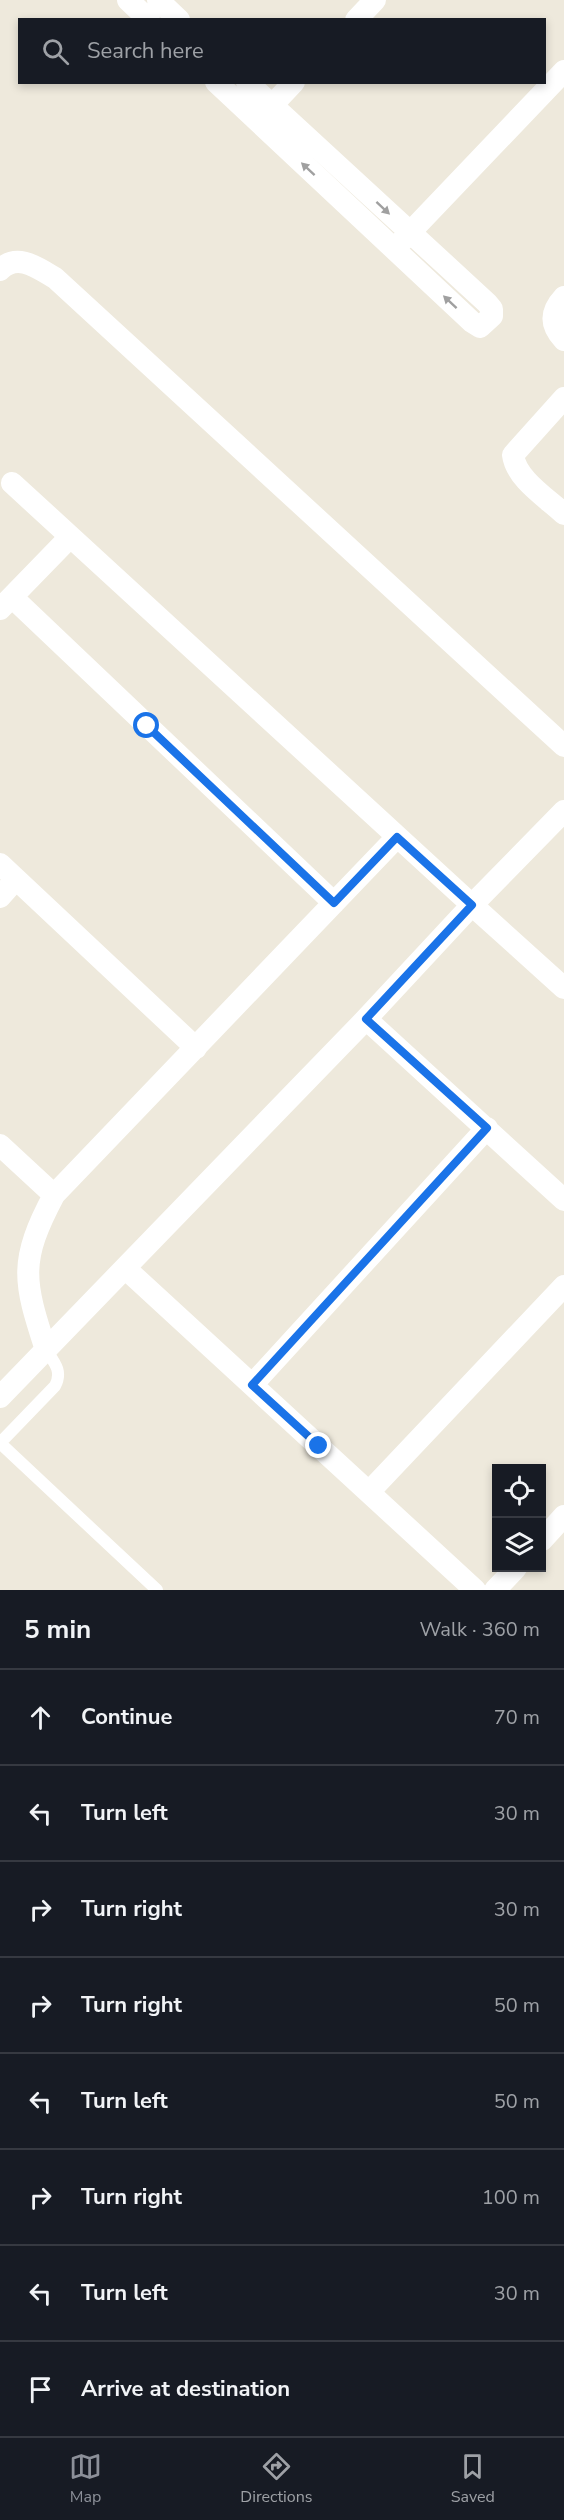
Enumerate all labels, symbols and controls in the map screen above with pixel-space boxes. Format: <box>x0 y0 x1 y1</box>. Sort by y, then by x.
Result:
search box <box>18 18 546 84</box>
icon: search <box>39 35 72 68</box>
text: Search here <box>87 36 204 66</box>
one-way arrow <box>301 163 316 176</box>
one-way arrow <box>376 200 390 214</box>
one-way arrow <box>443 295 458 309</box>
route start <box>133 712 159 738</box>
route end <box>305 1432 331 1458</box>
map controls <box>492 1464 546 1572</box>
button: locate <box>492 1464 546 1518</box>
button: layers <box>492 1518 546 1572</box>
text: 5 min <box>24 1612 91 1647</box>
text: Walk · 360 m <box>420 1616 540 1643</box>
icon: ahead <box>24 1701 57 1734</box>
text: Continue <box>81 1702 172 1732</box>
text: 70 m <box>494 1704 540 1731</box>
icon: left <box>24 1797 57 1830</box>
text: Turn left <box>81 1798 168 1828</box>
text: 30 m <box>494 1800 540 1827</box>
icon: right <box>24 1893 57 1926</box>
text: Turn right <box>81 1894 182 1924</box>
text: 30 m <box>494 1896 540 1923</box>
icon: right <box>24 1989 57 2022</box>
text: Turn right <box>81 1990 182 2020</box>
text: 50 m <box>494 1992 540 2019</box>
icon: left <box>24 2085 57 2118</box>
text: Turn left <box>81 2086 168 2116</box>
text: 50 m <box>494 2088 540 2115</box>
icon: right <box>24 2181 57 2214</box>
text: Turn right <box>81 2182 182 2212</box>
text: 100 m <box>482 2184 540 2211</box>
icon: left <box>24 2277 57 2310</box>
text: Turn left <box>81 2278 168 2308</box>
text: 30 m <box>494 2280 540 2307</box>
icon: arrive <box>24 2373 57 2406</box>
text: Arrive at destination <box>81 2374 290 2404</box>
tab: Map <box>69 2450 102 2508</box>
tab: Directions <box>240 2450 312 2508</box>
tab: Saved <box>451 2450 495 2508</box>

